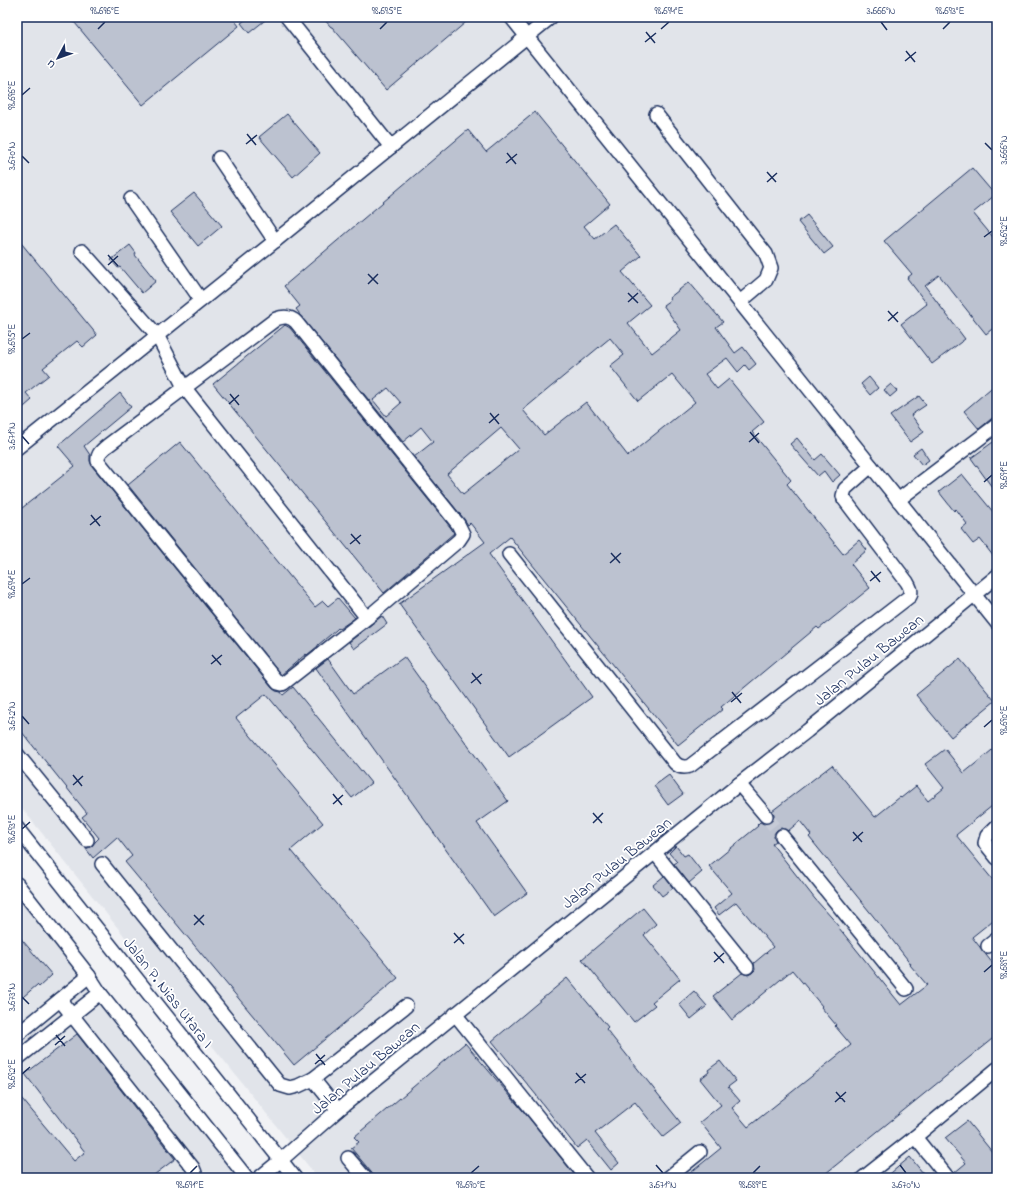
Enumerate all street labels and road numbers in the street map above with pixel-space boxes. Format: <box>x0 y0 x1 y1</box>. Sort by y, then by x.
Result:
street label: Jalan Pulau Bawean <box>809 609 929 712</box>
street label: Jalan Pulau Bawean <box>557 812 677 915</box>
street label: Jalan P. Nias Utara I <box>116 933 218 1054</box>
street label: Jalan Pulau Bawean <box>307 1016 426 1121</box>

